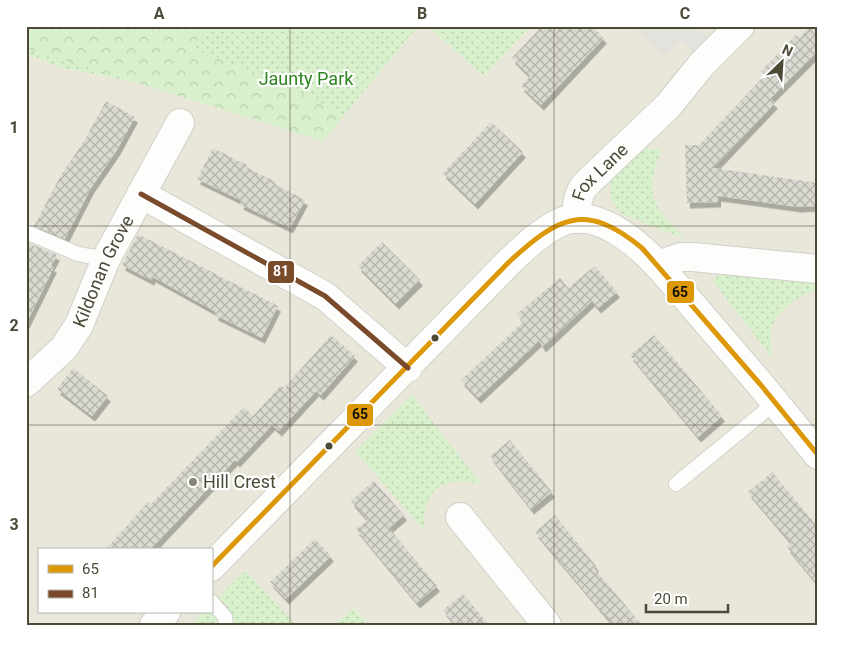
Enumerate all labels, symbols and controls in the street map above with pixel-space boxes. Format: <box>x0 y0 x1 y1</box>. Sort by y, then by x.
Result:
text: A <box>154 4 165 23</box>
text: B <box>417 4 427 23</box>
text: C <box>680 4 690 23</box>
north arrow <box>756 38 806 88</box>
text: N <box>780 41 795 60</box>
park label: Jaunty Park <box>259 68 354 89</box>
text: 1 <box>9 118 19 137</box>
street label: Fox Lane <box>567 139 632 203</box>
street label: Kildonan Grove <box>68 211 138 330</box>
line badge: 81 <box>267 260 295 284</box>
text: 81 <box>273 263 289 279</box>
line badge: 65 <box>666 280 695 304</box>
text: 65 <box>672 284 688 300</box>
text: 2 <box>9 316 19 335</box>
unlabelled marker <box>430 333 440 343</box>
line badge: 65 <box>346 403 374 427</box>
text: 65 <box>352 406 368 422</box>
unlabelled marker <box>324 441 334 451</box>
place label: Hill Crest <box>203 471 276 492</box>
marker: Hill Crest <box>187 476 199 488</box>
text: 3 <box>9 515 19 534</box>
legend <box>38 548 212 614</box>
text: 65 <box>82 560 99 578</box>
scale bar <box>646 581 729 613</box>
text: 81 <box>82 584 99 602</box>
text: 20 m <box>654 590 688 608</box>

